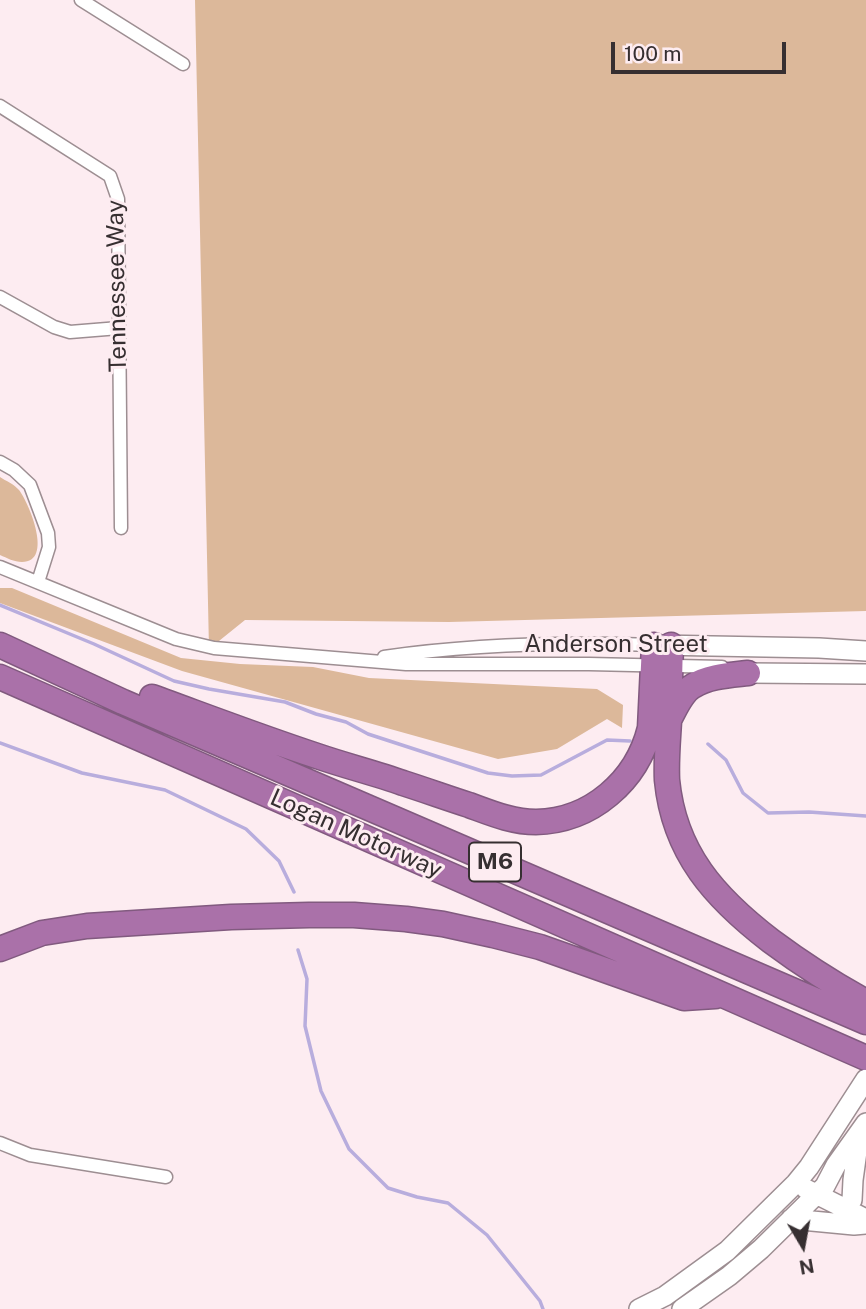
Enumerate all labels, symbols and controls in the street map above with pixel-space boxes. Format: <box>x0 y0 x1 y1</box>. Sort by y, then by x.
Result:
scale bar <box>614 28 789 72</box>
text: 100 m <box>624 41 681 66</box>
street label: Tennessee Way <box>101 200 133 372</box>
street label: Anderson Street <box>524 631 708 659</box>
street label: Logan Motorway <box>266 783 446 885</box>
road number: M6 <box>469 842 521 882</box>
north arrow <box>768 1211 838 1281</box>
text: N <box>797 1255 816 1279</box>

